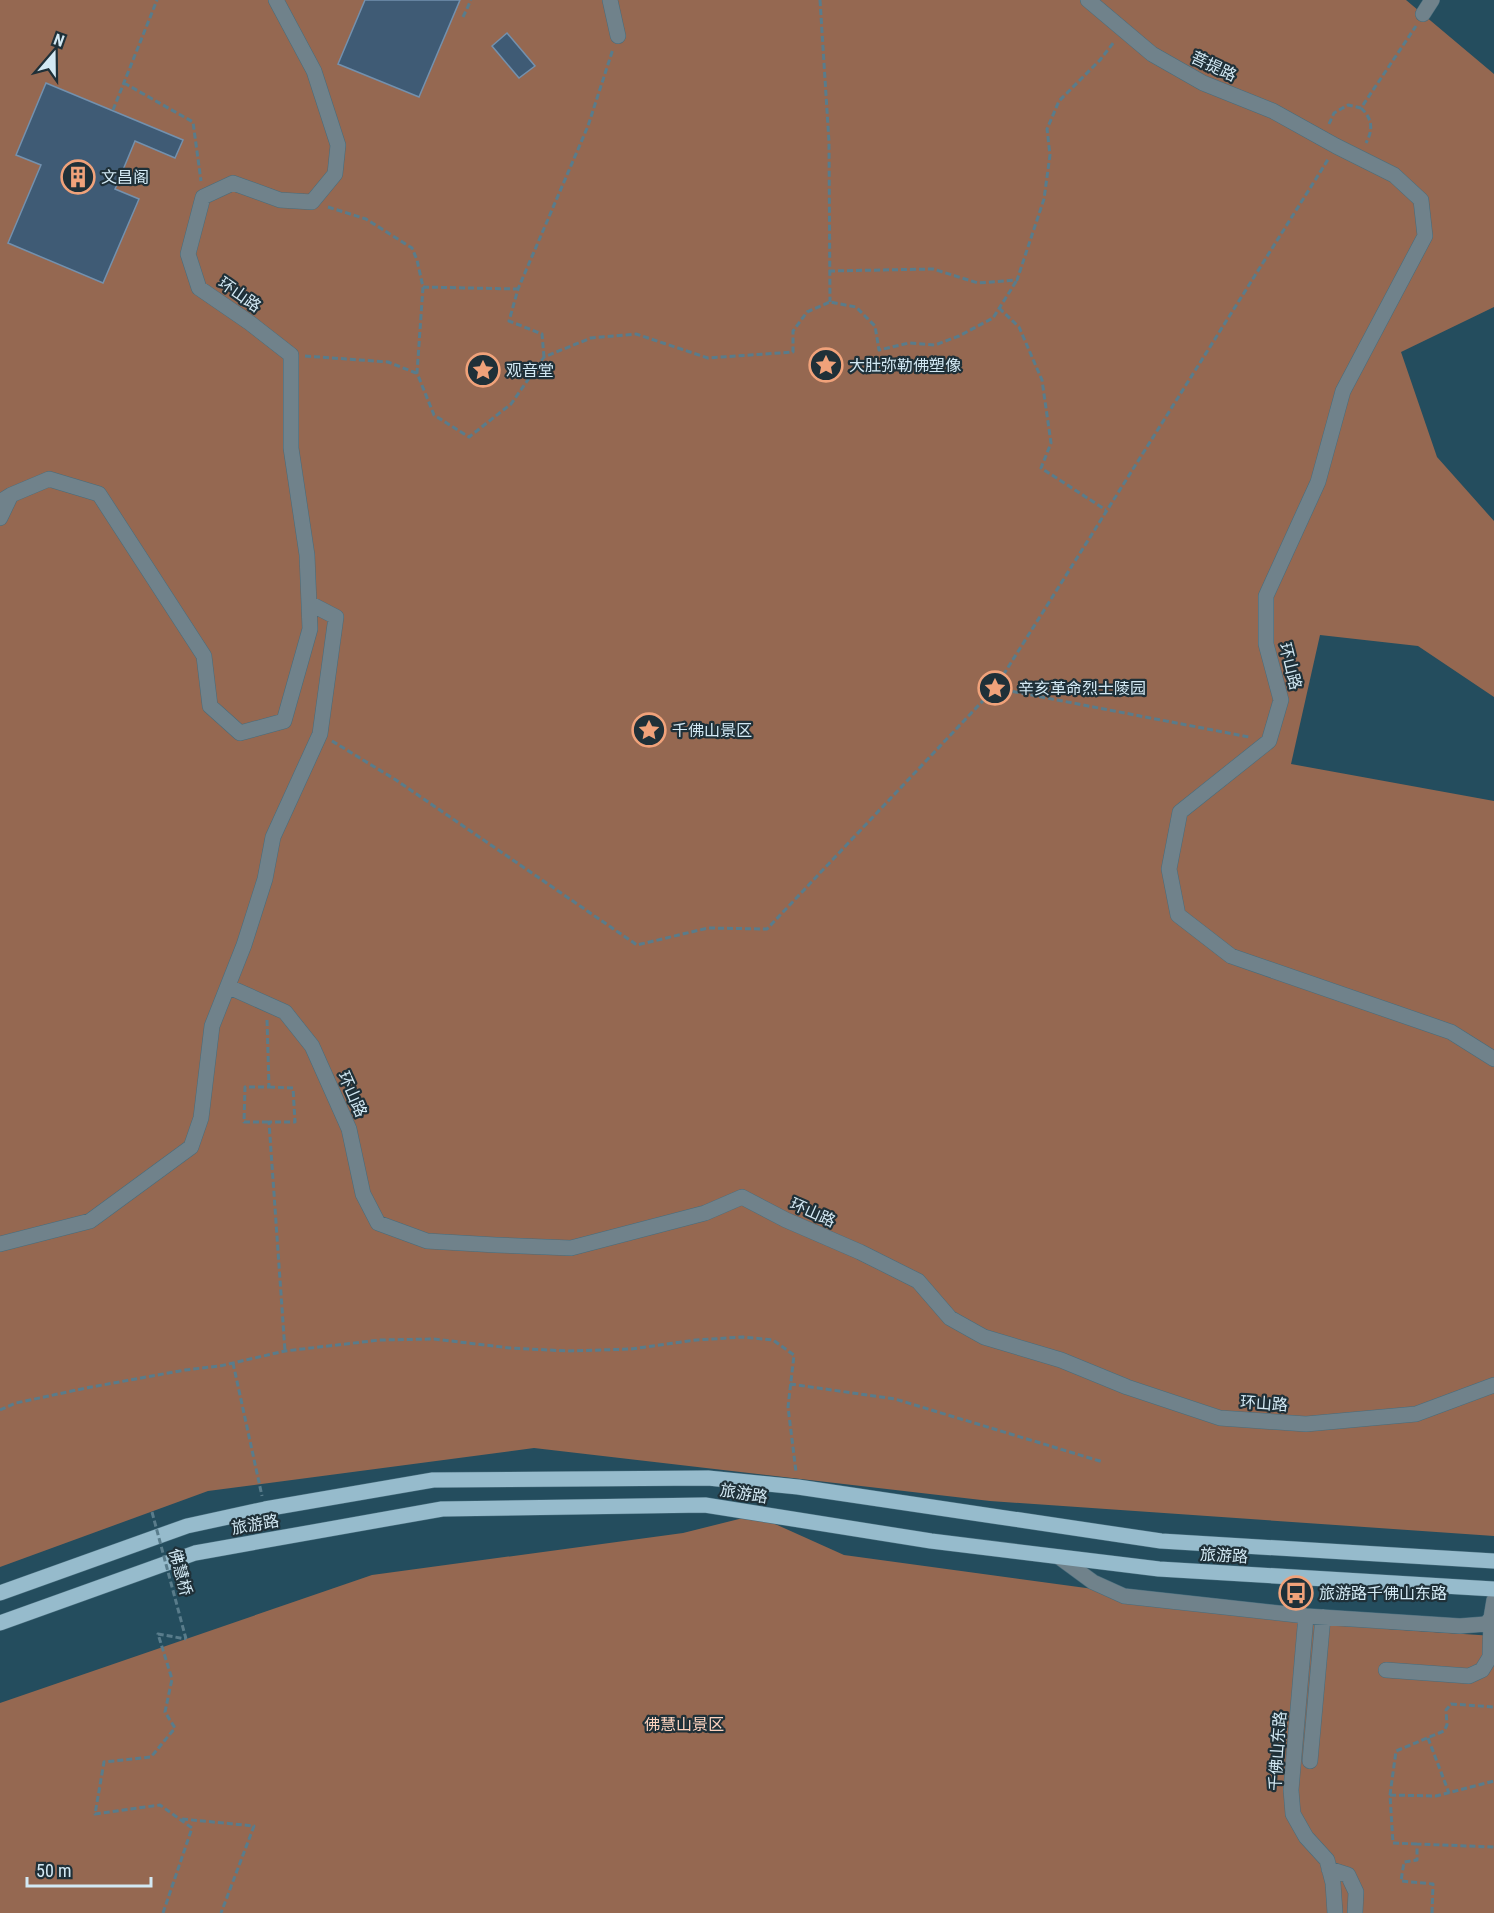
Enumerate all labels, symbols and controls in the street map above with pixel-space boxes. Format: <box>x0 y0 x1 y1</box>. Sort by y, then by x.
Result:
north arrow <box>24 24 84 84</box>
text: N <box>51 30 67 51</box>
street label: 菩提路 <box>1188 48 1240 85</box>
building icon: 文昌阁 <box>60 159 96 195</box>
place label: 文昌阁 <box>101 168 149 187</box>
street label: 环山路 <box>215 273 265 316</box>
place icon: 大肚弥勒佛塑像 <box>808 347 844 383</box>
place icon: 观音堂 <box>465 352 501 388</box>
place label: 大肚弥勒佛塑像 <box>849 356 961 375</box>
place label: 观音堂 <box>506 361 554 380</box>
street label: 环山路 <box>1275 641 1306 692</box>
place icon: 辛亥革命烈士陵园 <box>977 670 1013 706</box>
place label: 辛亥革命烈士陵园 <box>1018 679 1146 698</box>
place icon: 千佛山景区 <box>631 712 667 748</box>
place label: 千佛山景区 <box>672 721 752 740</box>
street label: 环山路 <box>334 1068 371 1120</box>
street label: 环山路 <box>787 1194 839 1231</box>
street label: 环山路 <box>1239 1392 1289 1415</box>
street label: 旅游路 <box>719 1480 769 1507</box>
street label: 旅游路 <box>230 1511 280 1538</box>
street label: 旅游路 <box>1200 1545 1248 1566</box>
street label: 佛慧桥 <box>165 1546 196 1598</box>
bus stop icon: 旅游路千佛山东路 <box>1278 1575 1314 1611</box>
place label: 旅游路千佛山东路 <box>1319 1584 1447 1603</box>
street label: 千佛山东路 <box>1265 1710 1290 1792</box>
park label: 佛慧山景区 <box>644 1715 724 1734</box>
scale bar <box>27 1850 152 1888</box>
text: 50 m <box>36 1860 71 1881</box>

